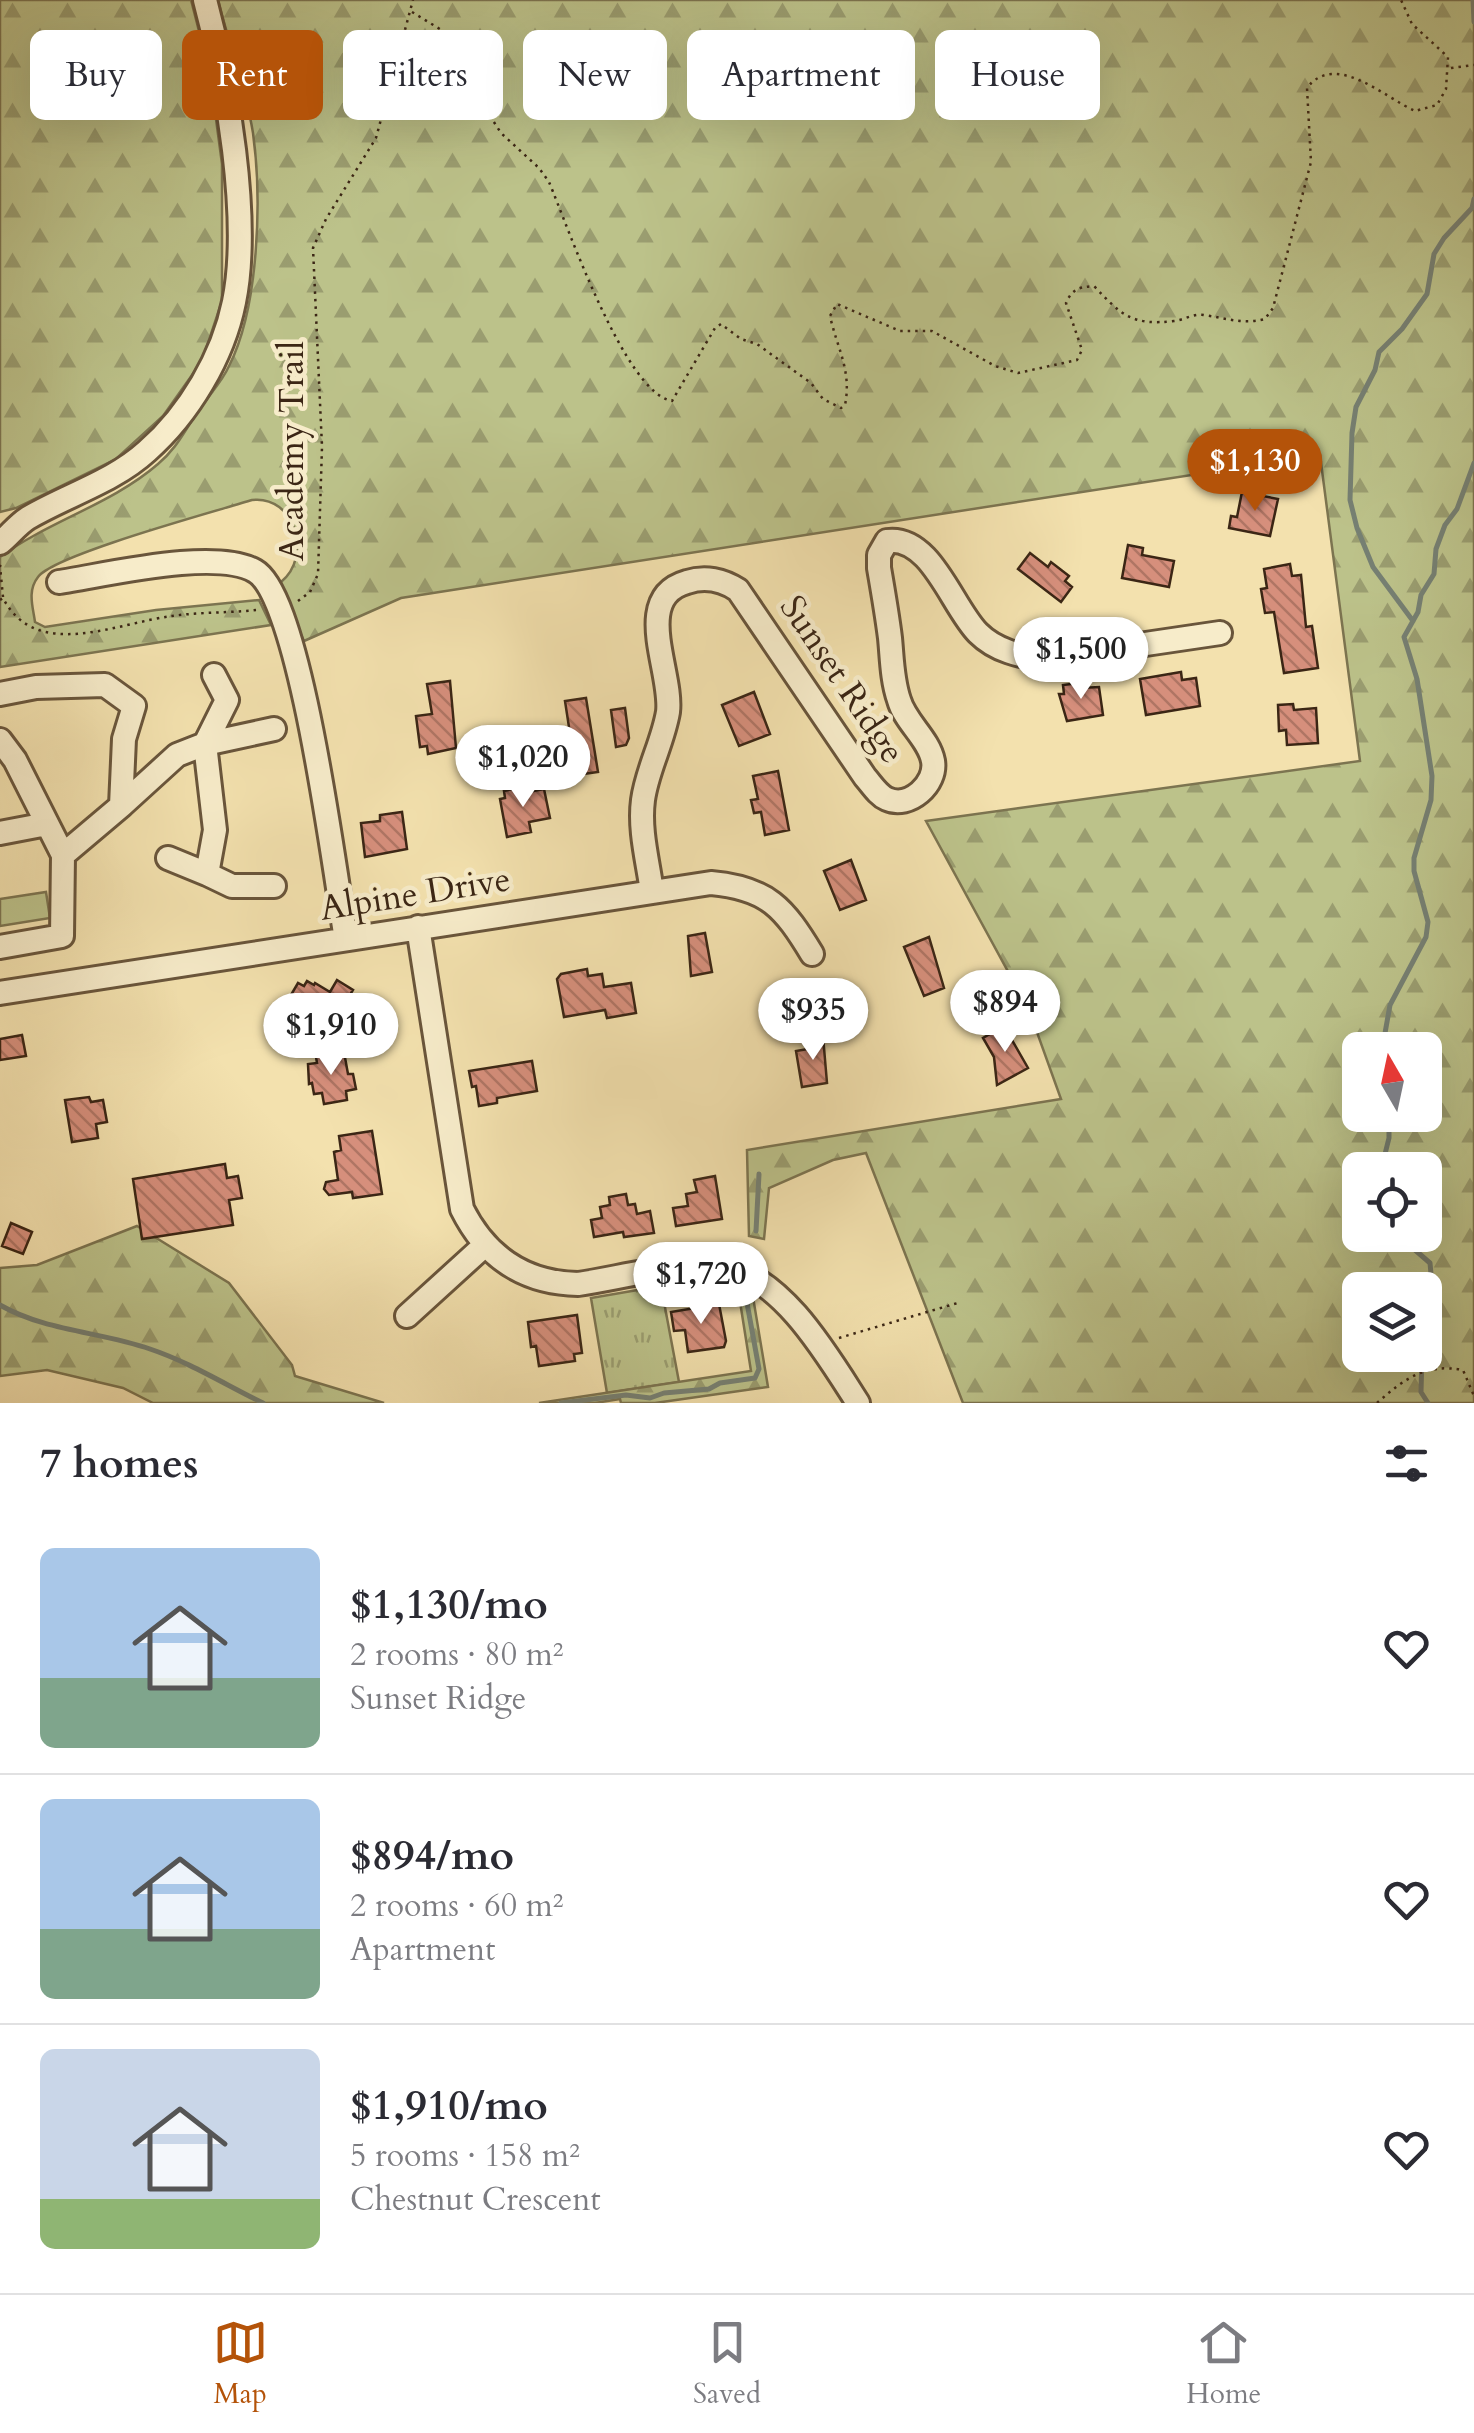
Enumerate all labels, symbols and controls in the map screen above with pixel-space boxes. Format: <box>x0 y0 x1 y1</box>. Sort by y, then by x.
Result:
chip: Buy <box>30 30 162 120</box>
chip: Rent <box>182 30 323 120</box>
chip: Filters <box>343 30 503 120</box>
chip: New <box>523 30 667 120</box>
chip: Apartment <box>687 30 915 120</box>
chip: House <box>935 30 1100 120</box>
street label: Academy Trail <box>268 341 316 561</box>
pin: $1,130 <box>1174 429 1336 514</box>
text: $1,130 <box>1209 439 1301 483</box>
street label: Sunset Ridge <box>768 586 916 773</box>
pin: $1,500 <box>1000 617 1162 702</box>
text: $1,500 <box>1035 627 1127 671</box>
pin: $1,020 <box>442 725 604 810</box>
text: $1,020 <box>477 735 569 779</box>
street label: Alpine Drive <box>317 855 514 933</box>
pin: $894 <box>946 970 1064 1055</box>
pin: $935 <box>754 978 872 1063</box>
text: $894 <box>972 980 1038 1024</box>
text: $935 <box>780 988 846 1032</box>
pin: $1,910 <box>250 993 412 1078</box>
text: $1,910 <box>285 1003 377 1047</box>
north arrow <box>1342 1032 1442 1132</box>
map controls <box>1342 1032 1442 1372</box>
button: locate <box>1342 1152 1442 1252</box>
pin: $1,720 <box>620 1242 782 1327</box>
text: $1,720 <box>655 1252 747 1296</box>
button: layers <box>1342 1272 1442 1372</box>
text: 7 homes <box>40 1435 198 1492</box>
icon: filters <box>1379 1436 1434 1491</box>
text: $1,130/mo <box>350 1576 548 1633</box>
icon: home <box>120 1588 240 1708</box>
icon: heart <box>1379 1621 1434 1676</box>
text: 2 rooms · 80 m² <box>350 1633 563 1677</box>
text: Sunset Ridge <box>350 1677 526 1721</box>
text: $894/mo <box>350 1827 514 1884</box>
icon: home <box>120 1839 240 1959</box>
icon: heart <box>1379 1872 1434 1927</box>
text: 2 rooms · 60 m² <box>350 1884 563 1928</box>
text: Apartment <box>350 1928 495 1972</box>
text: $1,910/mo <box>350 2077 548 2134</box>
icon: home <box>120 2089 240 2209</box>
icon: heart <box>1379 2122 1434 2177</box>
text: 5 rooms · 158 m² <box>350 2134 580 2178</box>
text: Chestnut Crescent <box>350 2178 601 2222</box>
tab: Map <box>213 2315 268 2413</box>
tab: Saved <box>693 2315 761 2413</box>
tab: Home <box>1186 2315 1261 2413</box>

